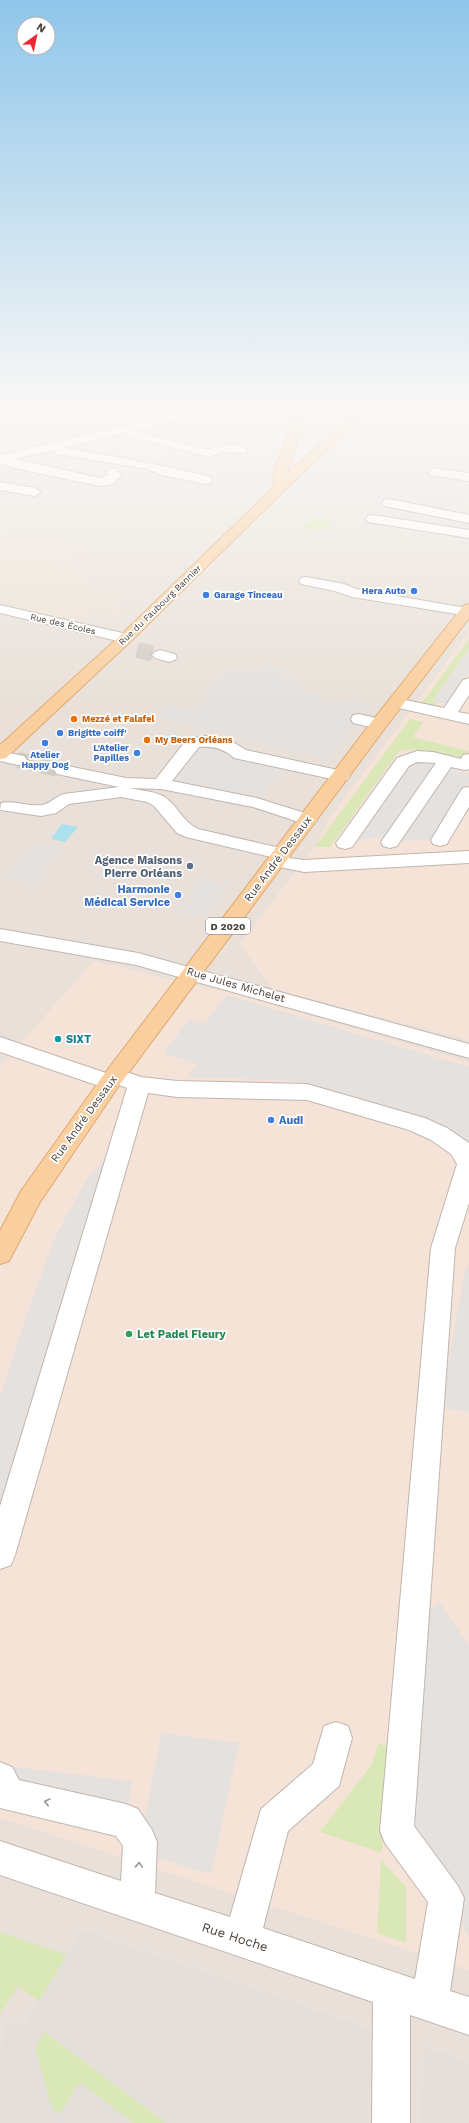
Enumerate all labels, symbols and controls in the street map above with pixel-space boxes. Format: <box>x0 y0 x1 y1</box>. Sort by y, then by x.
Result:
north arrow <box>16 16 56 56</box>
text: N <box>34 20 48 36</box>
street label: Rue du Faubourg Bannier <box>117 563 204 647</box>
place label: Hera Auto <box>362 586 407 596</box>
marker: Hera Auto <box>409 586 419 596</box>
marker: Garage Tinceau <box>201 590 211 600</box>
place label: Garage Tinceau <box>214 590 283 600</box>
street label: Rue des Écoles <box>29 611 97 636</box>
marker: Mezzé et Falafel <box>69 714 79 724</box>
place label: Mezzé et Falafel <box>82 714 154 724</box>
marker: Brigitte coiff' <box>55 728 65 738</box>
place label: Brigitte coiff' <box>68 728 126 738</box>
marker: My Beers Orléans <box>142 735 152 745</box>
place label: My Beers Orléans <box>155 735 233 745</box>
marker: Atelier Happy Dog <box>40 738 50 748</box>
place label: L'Atelier Papilles <box>93 743 129 763</box>
marker: L'Atelier Papilles <box>132 748 142 758</box>
place label: Atelier Happy Dog <box>21 750 70 770</box>
street label: Rue André Dessaux <box>242 814 314 904</box>
place label: Agence Maisons Pierre Orléans <box>95 854 182 880</box>
marker: Agence Maisons Pierre Orléans <box>185 861 195 871</box>
place label: Harmonie Médical Service <box>84 883 170 909</box>
marker: Harmonie Médical Service <box>173 890 183 900</box>
road number: D 2020 <box>206 918 250 934</box>
street label: Rue Jules Michelet <box>185 965 287 1005</box>
place label: SIXT <box>66 1033 91 1046</box>
marker: SIXT <box>53 1034 63 1044</box>
street label: Rue André Dessaux <box>48 1073 120 1165</box>
place label: Audi <box>279 1114 303 1127</box>
marker: Audi <box>266 1115 276 1125</box>
place label: Let Padel Fleury <box>137 1328 227 1341</box>
marker: Let Padel Fleury <box>124 1329 134 1339</box>
one-way arrow <box>43 1799 50 1807</box>
one-way arrow <box>135 1862 143 1868</box>
street label: Rue Hoche <box>200 1919 270 1955</box>

